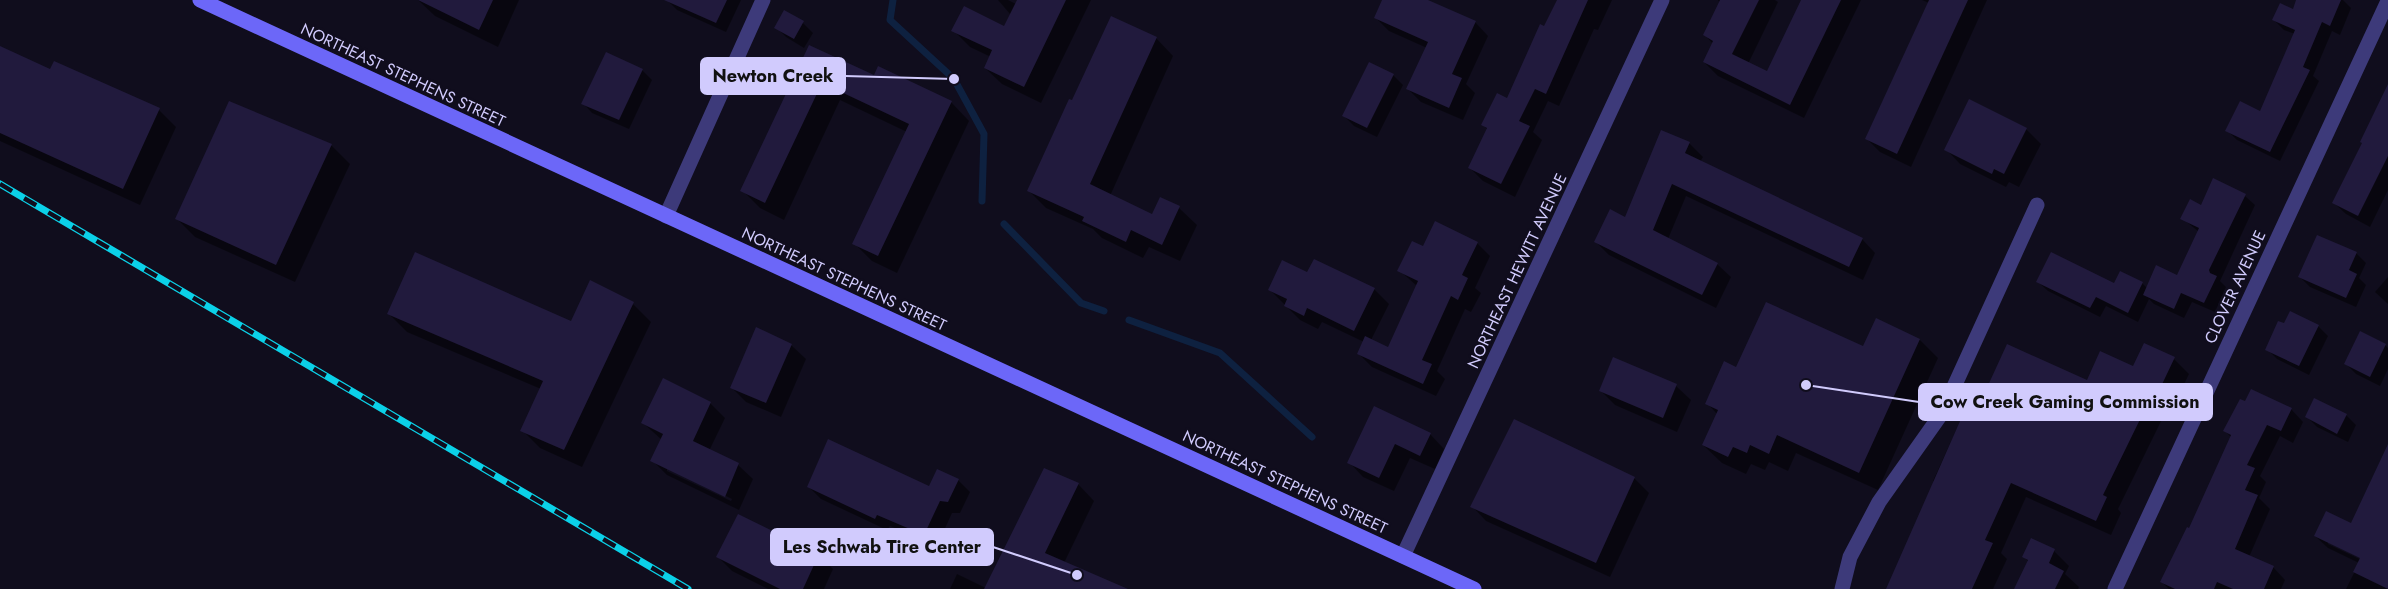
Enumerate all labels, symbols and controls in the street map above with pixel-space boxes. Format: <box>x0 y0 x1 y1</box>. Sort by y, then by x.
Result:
street label: NORTHEAST STEPHENS STREET <box>297 17 510 133</box>
callout: Newton Creek <box>701 58 845 94</box>
text: Newton Creek <box>713 63 834 89</box>
street label: NORTHEAST HEWITT AVENUE <box>1462 170 1572 372</box>
street label: NORTHEAST STEPHENS STREET <box>738 221 951 337</box>
street label: CLOVER AVENUE <box>2199 227 2271 347</box>
callout: Cow Creek Gaming Commission <box>1919 384 2212 420</box>
text: Cow Creek Gaming Commission <box>1930 389 2200 415</box>
street label: NORTHEAST STEPHENS STREET <box>1179 424 1392 540</box>
callout: Les Schwab Tire Center <box>771 529 993 565</box>
text: Les Schwab Tire Center <box>783 534 982 560</box>

